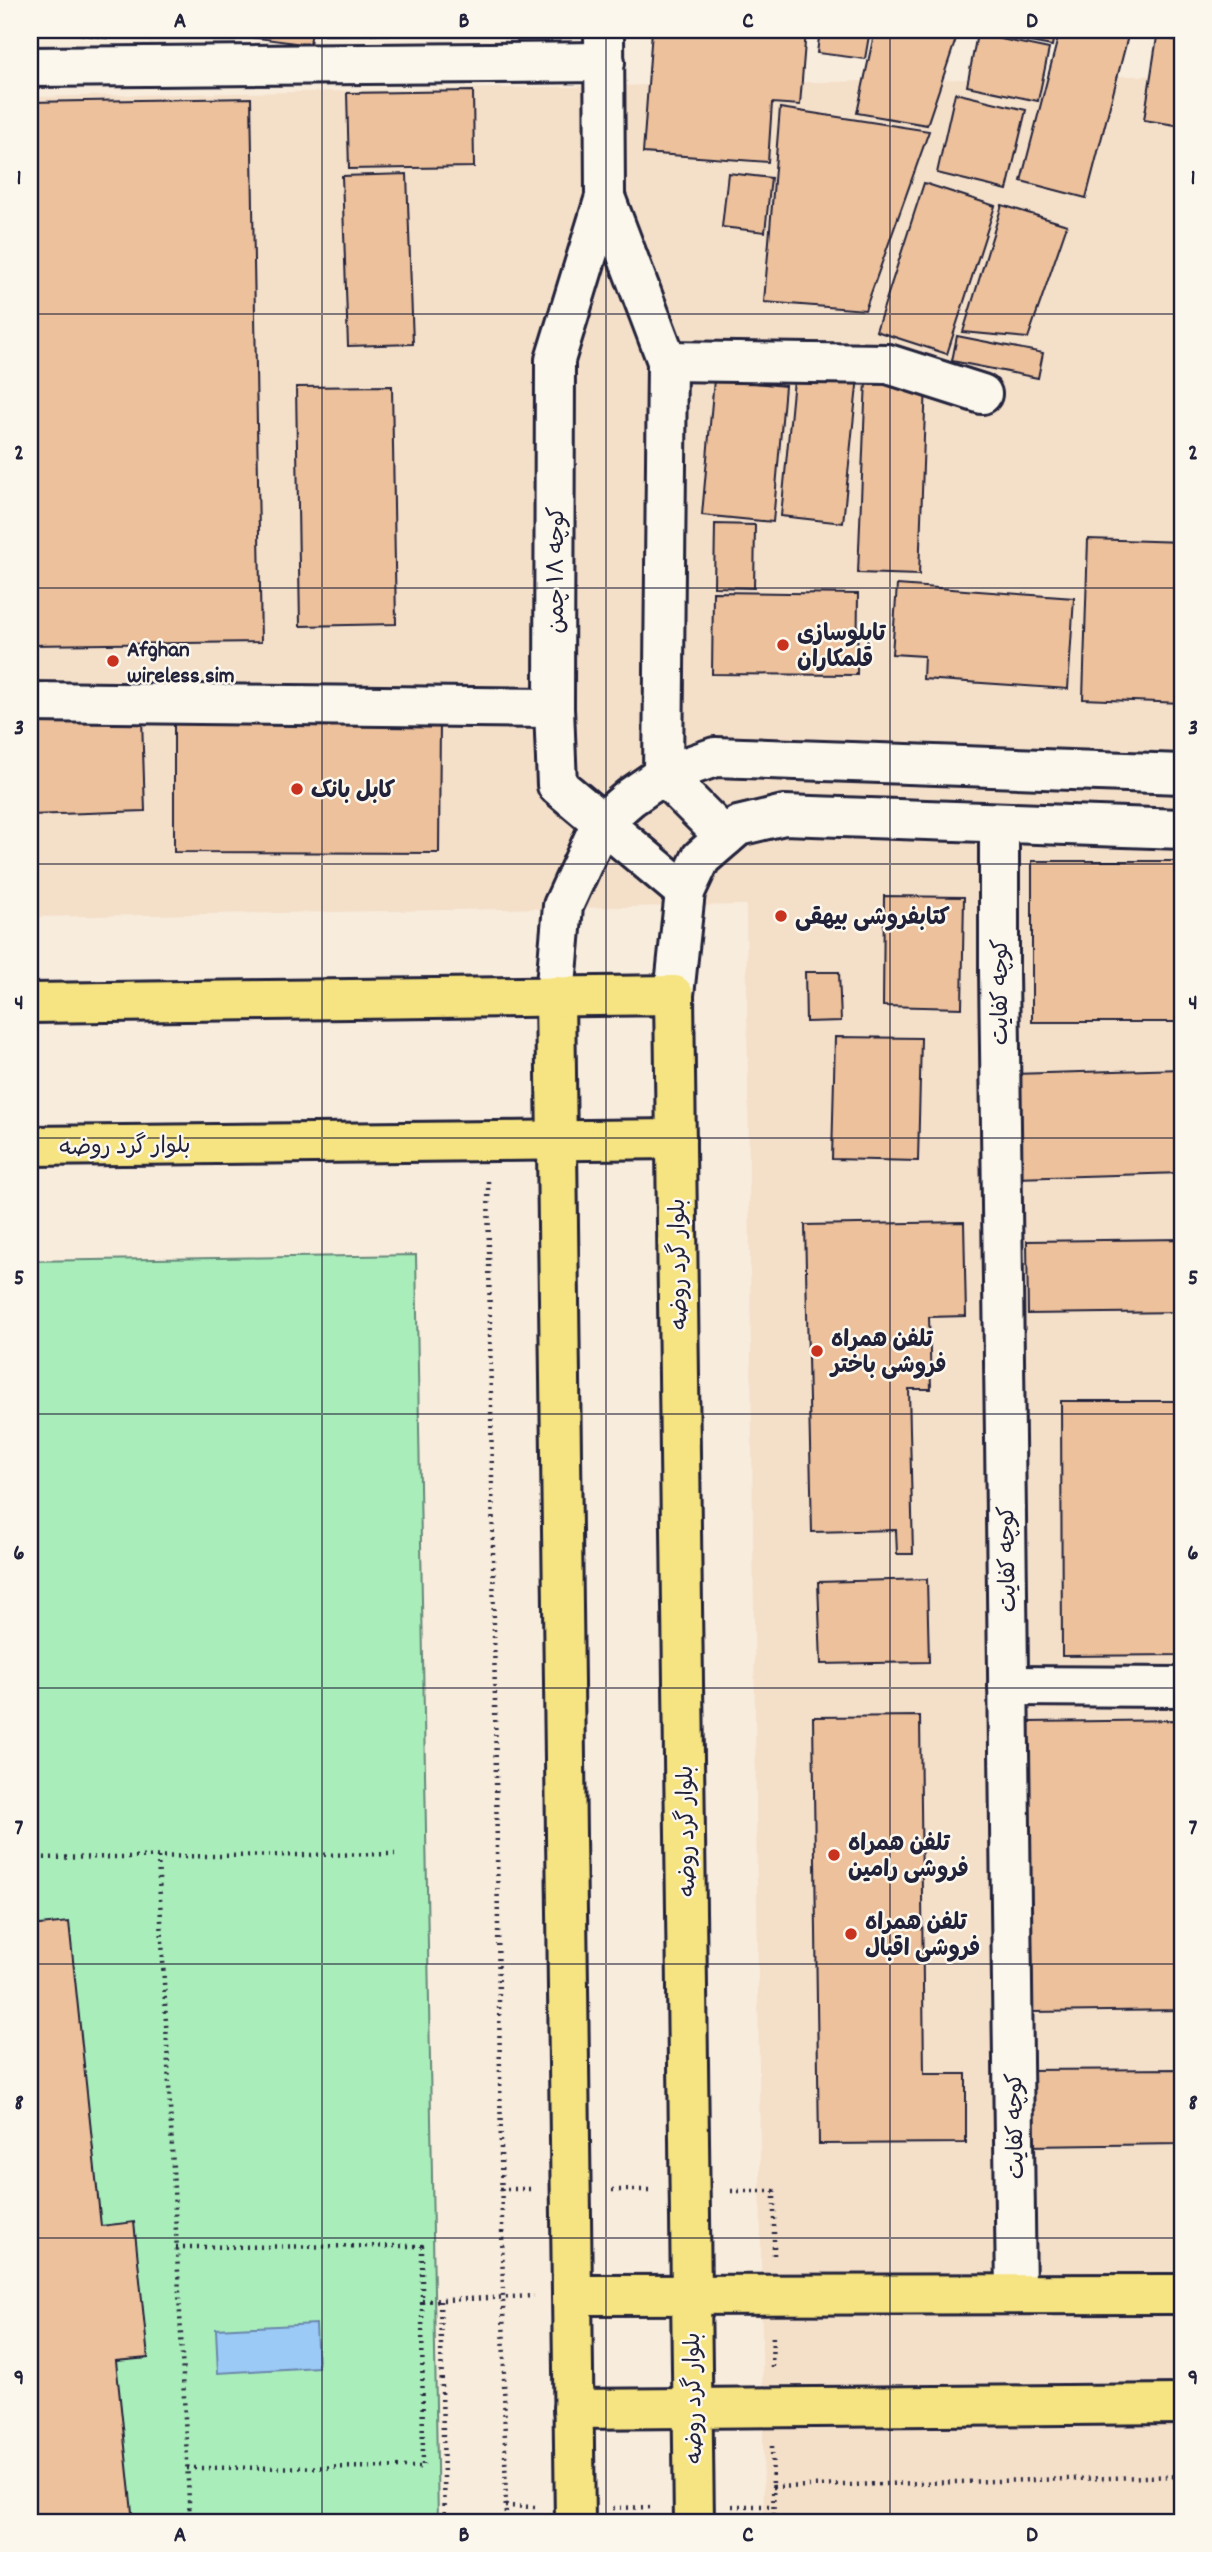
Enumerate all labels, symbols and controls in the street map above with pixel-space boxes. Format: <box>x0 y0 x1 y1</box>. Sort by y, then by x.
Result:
text: A <box>174 6 186 39</box>
text: B <box>459 6 470 39</box>
text: C <box>742 6 754 39</box>
text: D <box>1026 6 1038 39</box>
text: 1 <box>16 163 22 196</box>
text: 1 <box>1190 163 1196 196</box>
text: 2 <box>14 438 24 471</box>
text: 2 <box>1188 438 1198 471</box>
street label: كوچه ١٨ چمن <box>542 506 575 634</box>
place label: تابلوسازی قلمکاران <box>797 619 887 678</box>
place label: Afghan wireless sim <box>127 635 235 694</box>
marker: تابلوسازی قلمکاران <box>775 637 791 653</box>
marker: Afghan wireless sim <box>105 653 121 669</box>
text: 3 <box>14 713 24 746</box>
text: 3 <box>1188 713 1198 746</box>
place label: کابل بانک <box>311 776 396 809</box>
marker: کابل بانک <box>289 781 305 797</box>
place label: کتابفروشی بیهقی <box>795 903 950 936</box>
marker: کتابفروشی بیهقی <box>773 908 789 924</box>
street label: کوچه کفایت <box>986 939 1019 1045</box>
text: 4 <box>14 988 24 1021</box>
text: 4 <box>1188 988 1198 1021</box>
street label: بلوار گرد روضه <box>59 1131 191 1166</box>
street label: بلوار گرد روضه <box>663 1198 698 1330</box>
text: 5 <box>14 1263 24 1296</box>
text: 5 <box>1188 1263 1198 1296</box>
place label: تلفن همراه فروشی باختر <box>829 1325 947 1384</box>
marker: تلفن همراه فروشی باختر <box>809 1343 825 1359</box>
street label: کوچه کفایت <box>992 1505 1027 1613</box>
text: 6 <box>13 1538 25 1571</box>
text: 6 <box>1187 1538 1199 1571</box>
street label: بلوار گرد روضه <box>671 1765 706 1897</box>
text: 7 <box>15 1813 24 1846</box>
text: 7 <box>1189 1813 1198 1846</box>
place label: تلفن همراه فروشی رامین <box>848 1829 969 1888</box>
marker: تلفن همراه فروشی رامین <box>826 1847 842 1863</box>
place label: تلفن همراه فروشی اقبال <box>865 1908 980 1967</box>
marker: تلفن همراه فروشی اقبال <box>843 1926 859 1942</box>
street label: کوچه کفایت <box>1000 2072 1035 2180</box>
text: 8 <box>14 2088 24 2121</box>
text: 8 <box>1188 2088 1198 2121</box>
street label: بلوار گرد روضه <box>678 2332 713 2464</box>
text: 9 <box>14 2363 24 2396</box>
text: 9 <box>1188 2363 1198 2396</box>
text: A <box>174 2520 186 2552</box>
text: B <box>459 2520 470 2552</box>
text: C <box>742 2520 754 2552</box>
text: D <box>1026 2520 1038 2552</box>

